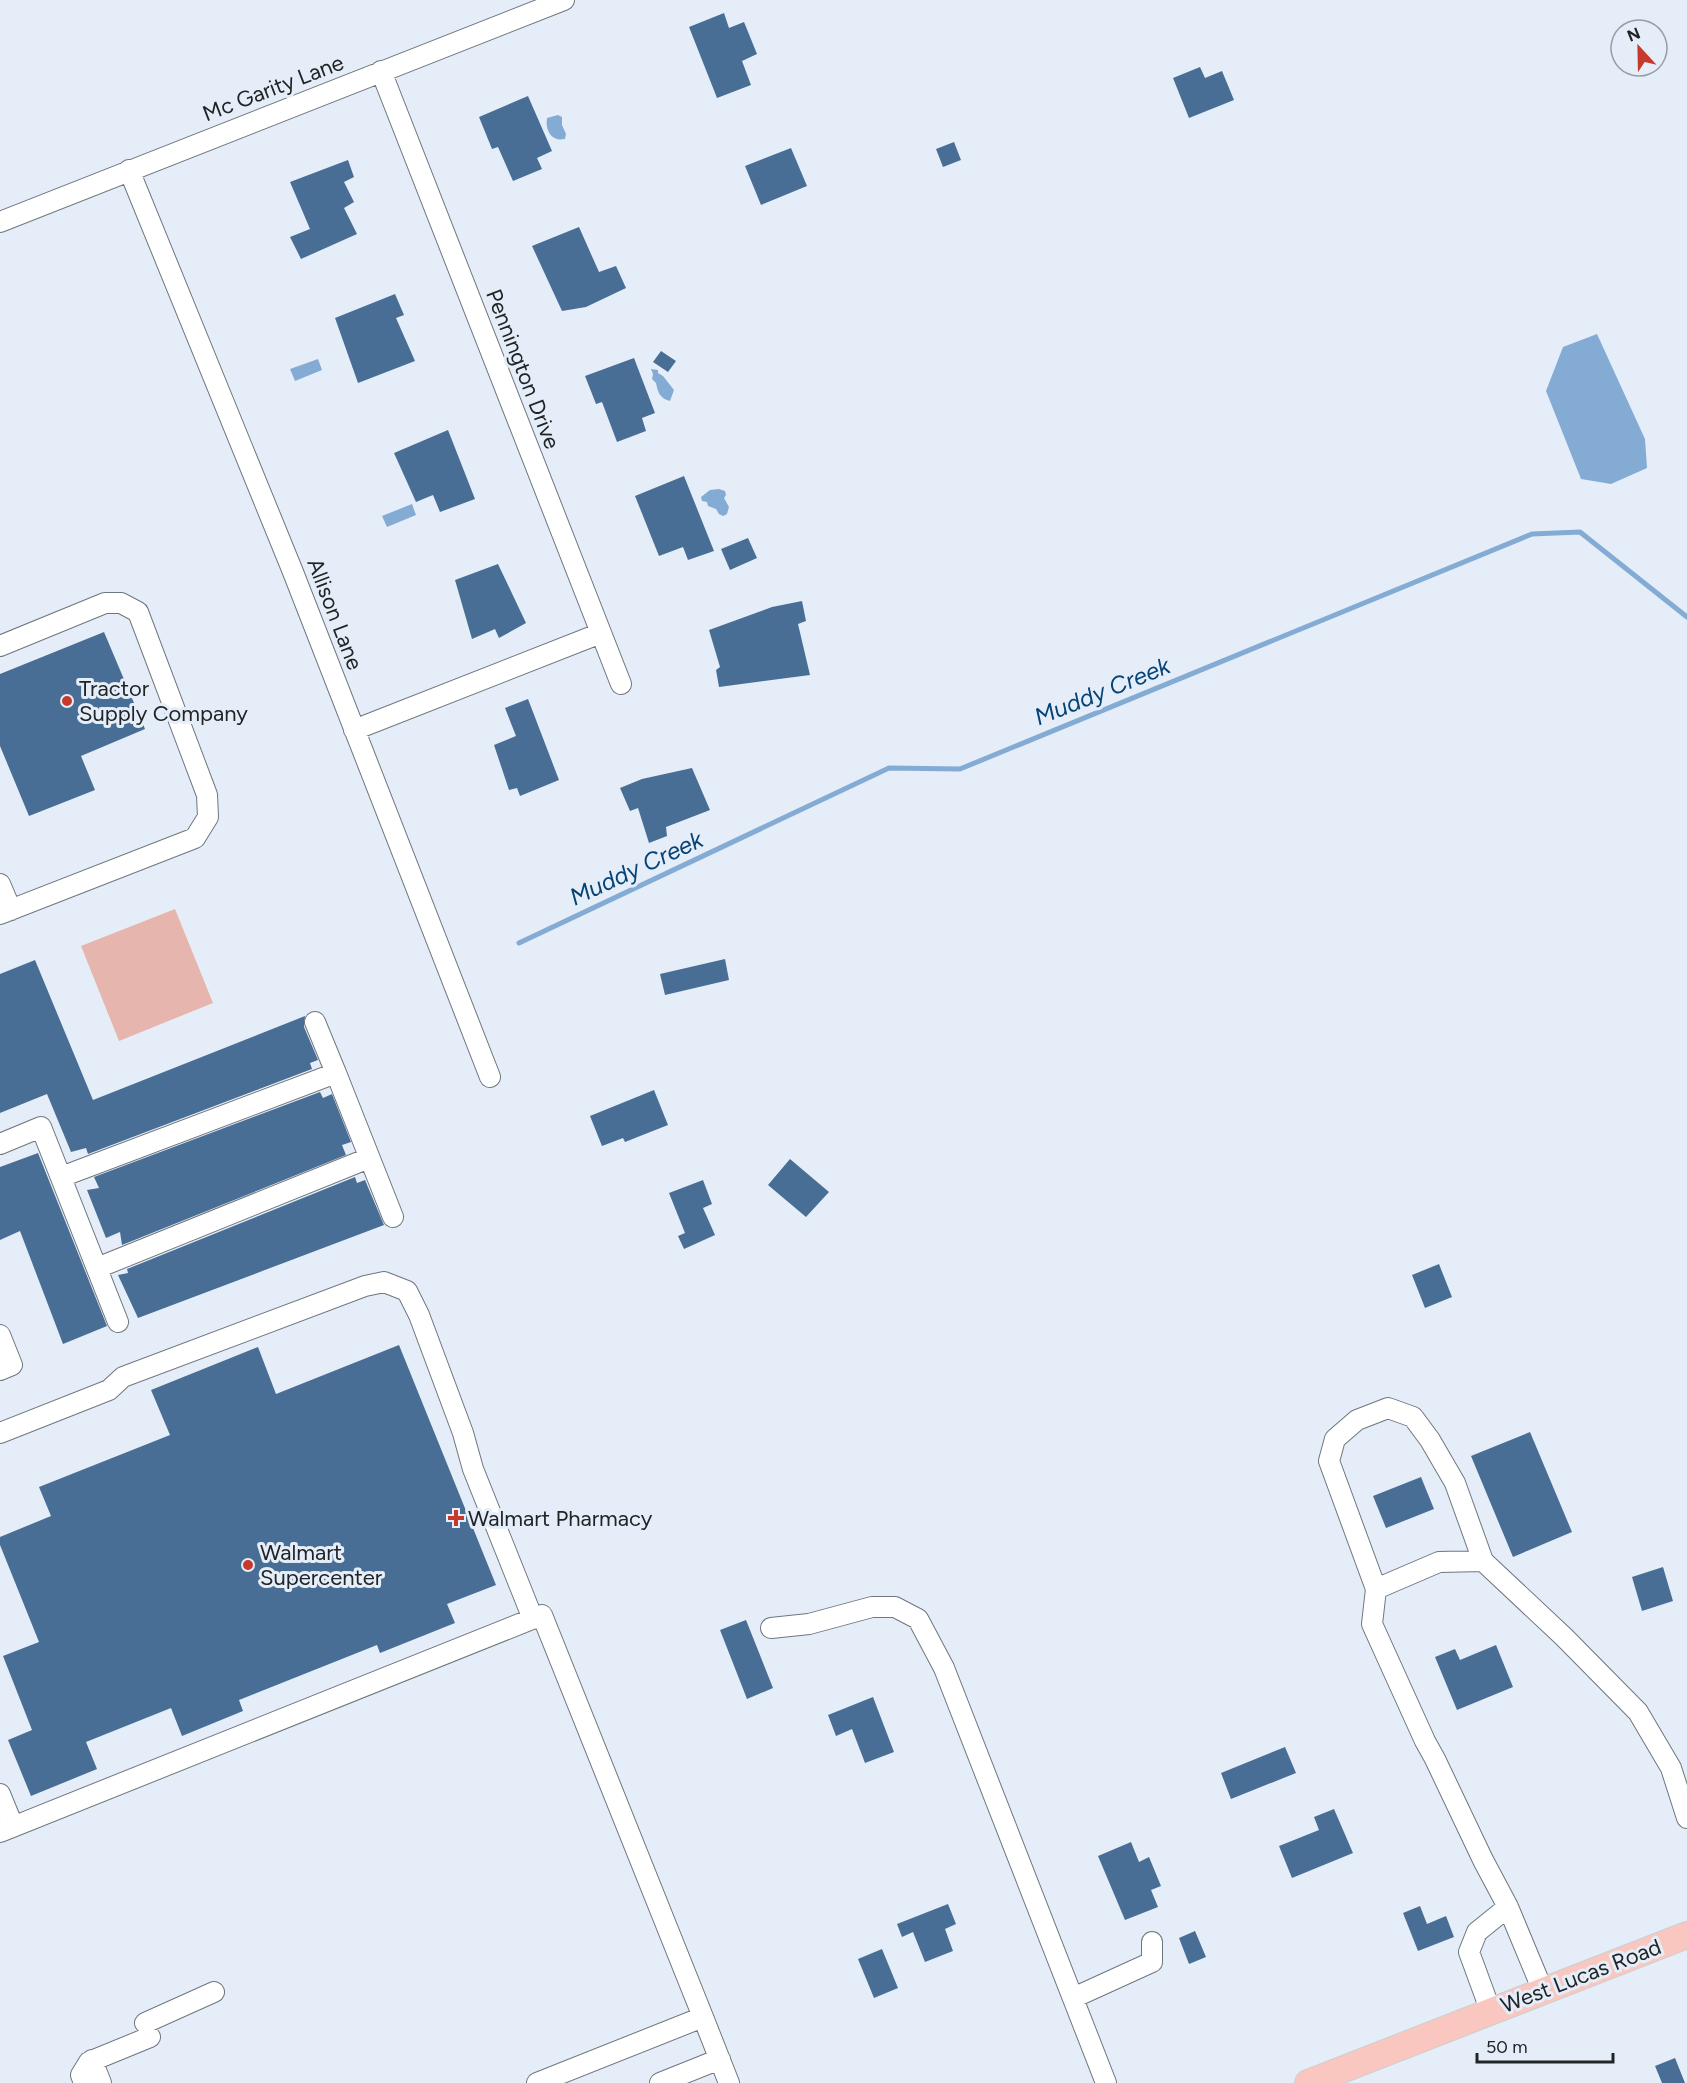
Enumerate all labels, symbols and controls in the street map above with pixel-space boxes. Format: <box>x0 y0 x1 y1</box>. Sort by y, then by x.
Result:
north arrow <box>1609 18 1669 78</box>
text: N <box>1624 23 1643 46</box>
street label: Mc Garity Lane <box>199 49 347 127</box>
street label: Pennington Drive <box>480 285 566 453</box>
street label: Allison Lane <box>301 554 369 674</box>
water label: Muddy Creek <box>1030 650 1175 731</box>
place label: Tractor Supply Company <box>79 675 248 727</box>
marker: Tractor Supply Company <box>60 694 74 708</box>
water label: Muddy Creek <box>565 824 709 912</box>
place label: Walmart Pharmacy <box>468 1505 653 1532</box>
marker: Walmart Pharmacy <box>449 1511 463 1525</box>
place label: Walmart Supercenter <box>260 1539 383 1591</box>
marker: Walmart Supercenter <box>241 1558 255 1572</box>
street label: West Lucas Road <box>1497 1933 1665 2019</box>
scale bar <box>1477 2026 1614 2064</box>
text: 50 m <box>1486 2036 1528 2058</box>

